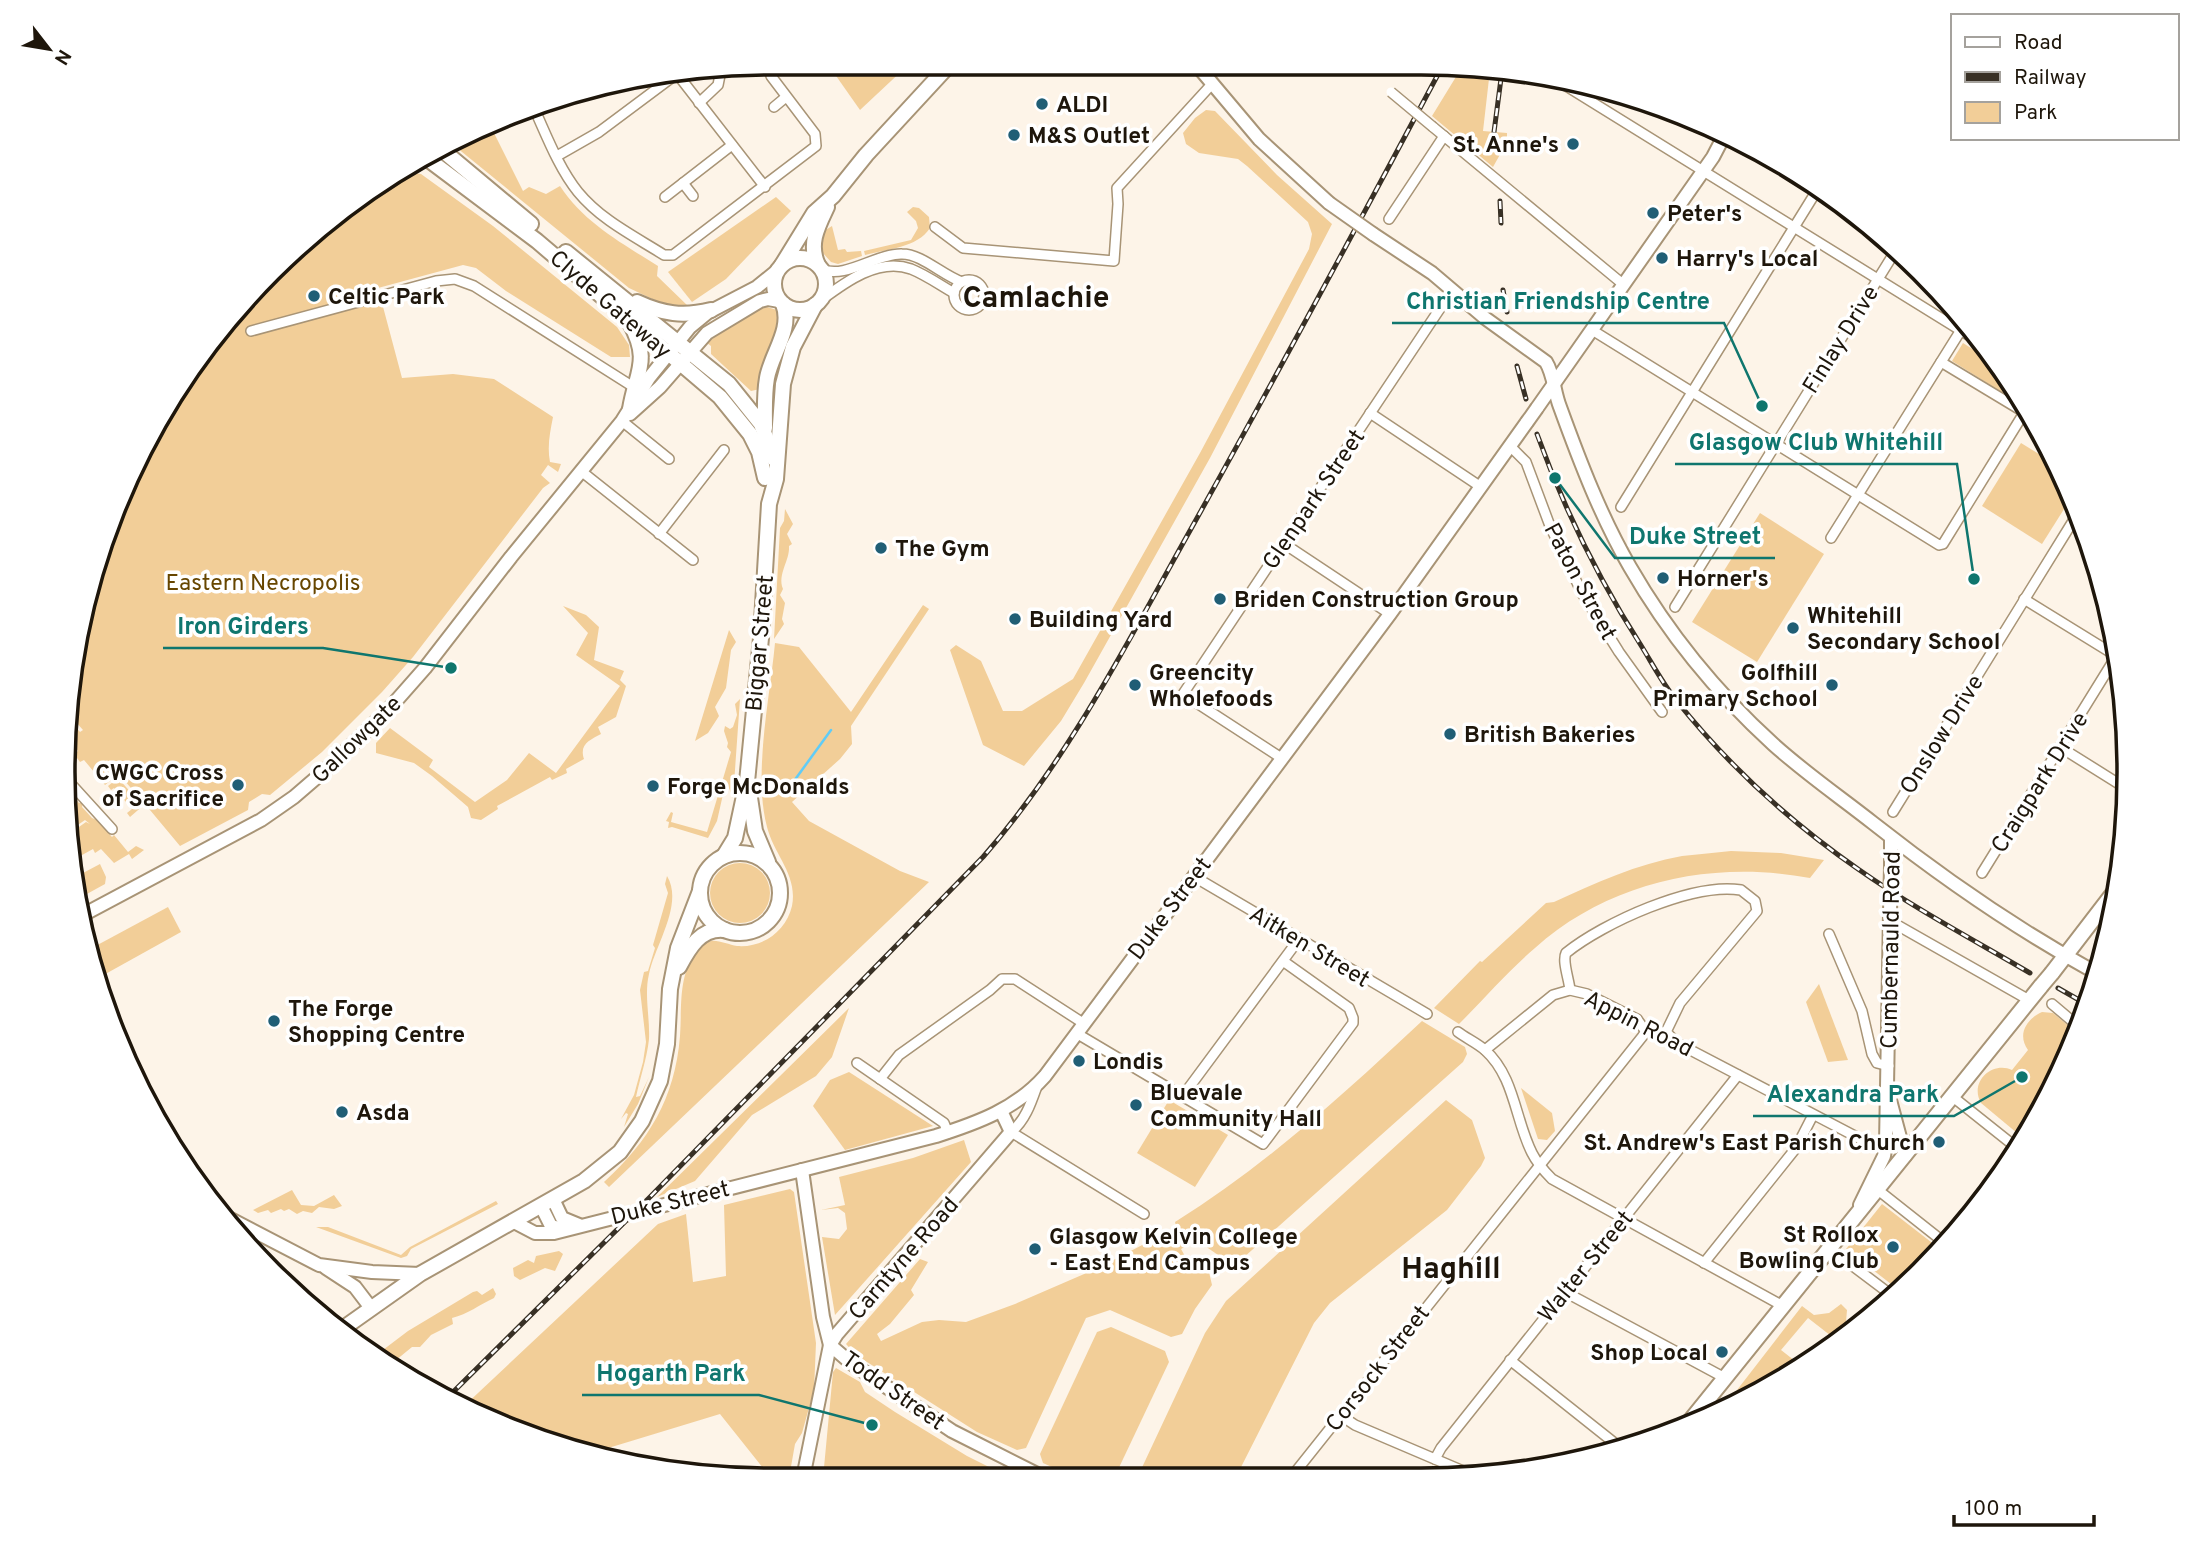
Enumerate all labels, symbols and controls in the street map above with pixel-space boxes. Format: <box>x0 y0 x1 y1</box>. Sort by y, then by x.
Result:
north arrow <box>14 14 84 84</box>
legend <box>1951 14 2178 140</box>
text: Road <box>2014 30 2063 57</box>
text: N <box>48 45 76 69</box>
text: Railway <box>2014 65 2087 92</box>
place label: ALDI <box>1056 92 1108 121</box>
marker: ALDI <box>1034 96 1050 112</box>
text: Park <box>2014 100 2057 127</box>
place label: M&S Outlet <box>1028 123 1150 152</box>
marker: M&S Outlet <box>1006 127 1022 143</box>
place label: St. Anne's <box>1452 132 1559 161</box>
marker: St. Anne's <box>1565 136 1581 152</box>
place label: Peter's <box>1667 201 1742 230</box>
marker: Peter's <box>1645 205 1661 221</box>
street label: Clyde Gateway <box>542 245 676 367</box>
place label: Harry's Local <box>1676 246 1818 275</box>
marker: Harry's Local <box>1654 250 1670 266</box>
callout: Christian Friendship Centre <box>1392 278 1724 323</box>
district label: Camlachie <box>962 281 1110 318</box>
street label: Finlay Drive <box>1798 281 1887 400</box>
place label: Celtic Park <box>328 284 445 313</box>
marker: Celtic Park <box>306 288 322 304</box>
text: Christian Friendship Centre <box>1406 288 1710 318</box>
callout: Glasgow Club Whitehill <box>1675 419 1957 464</box>
street label: Glenpark Street <box>1257 425 1373 576</box>
text: Glasgow Club Whitehill <box>1689 429 1943 459</box>
callout: Duke Street <box>1615 513 1775 558</box>
street label: Paton Street <box>1536 519 1622 646</box>
text: Duke Street <box>1629 523 1761 553</box>
place label: The Gym <box>895 536 990 565</box>
marker: The Gym <box>873 540 889 556</box>
place label: Horner's <box>1677 566 1769 595</box>
park label: Eastern Necropolis <box>165 570 361 599</box>
marker: Horner's <box>1655 570 1671 586</box>
street label: Biggar Street <box>741 574 782 713</box>
place label: Briden Construction Group <box>1234 587 1519 616</box>
marker: Briden Construction Group <box>1212 591 1228 607</box>
callout: Iron Girders <box>163 603 323 648</box>
place label: Whitehill Secondary School <box>1807 603 2000 658</box>
place label: Building Yard <box>1029 607 1172 636</box>
marker: Building Yard <box>1007 611 1023 627</box>
text: Iron Girders <box>177 613 309 643</box>
marker: Whitehill Secondary School <box>1785 620 1801 636</box>
place label: Greencity Wholefoods <box>1149 660 1273 715</box>
place label: Golfhill Primary School <box>1653 660 1818 715</box>
street label: Onslow Drive <box>1895 670 1991 801</box>
marker: Greencity Wholefoods <box>1127 677 1143 693</box>
marker: Golfhill Primary School <box>1824 677 1840 693</box>
street label: Gallowgate <box>306 691 409 791</box>
street label: Craigpark Drive <box>1986 707 2096 859</box>
place label: British Bakeries <box>1464 722 1636 751</box>
marker: British Bakeries <box>1442 726 1458 742</box>
place label: CWGC Cross of Sacrifice <box>95 760 224 815</box>
place label: Forge McDonalds <box>667 774 850 803</box>
marker: CWGC Cross of Sacrifice <box>230 777 246 793</box>
marker: Forge McDonalds <box>645 778 661 794</box>
street label: Cumbernauld Road <box>1876 851 1909 1049</box>
street label: Duke Street <box>1123 852 1219 967</box>
street label: Aitken Street <box>1243 901 1374 995</box>
street label: Appin Road <box>1578 985 1697 1065</box>
place label: The Forge Shopping Centre <box>288 996 465 1051</box>
marker: The Forge Shopping Centre <box>266 1013 282 1029</box>
place label: Londis <box>1093 1049 1164 1078</box>
marker: Londis <box>1071 1053 1087 1069</box>
callout: Alexandra Park <box>1753 1071 1954 1116</box>
place label: Bluevale Community Hall <box>1150 1080 1322 1135</box>
text: Alexandra Park <box>1767 1081 1939 1111</box>
marker: Bluevale Community Hall <box>1128 1097 1144 1113</box>
place label: Asda <box>356 1100 410 1129</box>
marker: Asda <box>334 1104 350 1120</box>
place label: St. Andrew's East Parish Church <box>1583 1130 1925 1159</box>
marker: St. Andrew's East Parish Church <box>1931 1134 1947 1150</box>
street label: Duke Street <box>608 1176 733 1233</box>
street label: Carntyne Road <box>844 1192 966 1327</box>
street label: Walter Street <box>1533 1206 1641 1329</box>
place label: St Rollox Bowling Club <box>1739 1222 1879 1277</box>
place label: Glasgow Kelvin College - East End Campus <box>1049 1224 1298 1279</box>
marker: St Rollox Bowling Club <box>1885 1239 1901 1255</box>
marker: Glasgow Kelvin College - East End Campus <box>1027 1241 1043 1257</box>
district label: Haghill <box>1401 1252 1501 1289</box>
street label: Corsock Street <box>1321 1300 1437 1439</box>
place label: Shop Local <box>1590 1340 1708 1369</box>
marker: Shop Local <box>1714 1344 1730 1360</box>
street label: Todd Street <box>835 1346 950 1438</box>
callout: Hogarth Park <box>582 1350 759 1395</box>
text: Hogarth Park <box>596 1360 746 1390</box>
scale bar <box>1954 1484 2094 1528</box>
text: 100 m <box>1965 1496 2022 1523</box>

